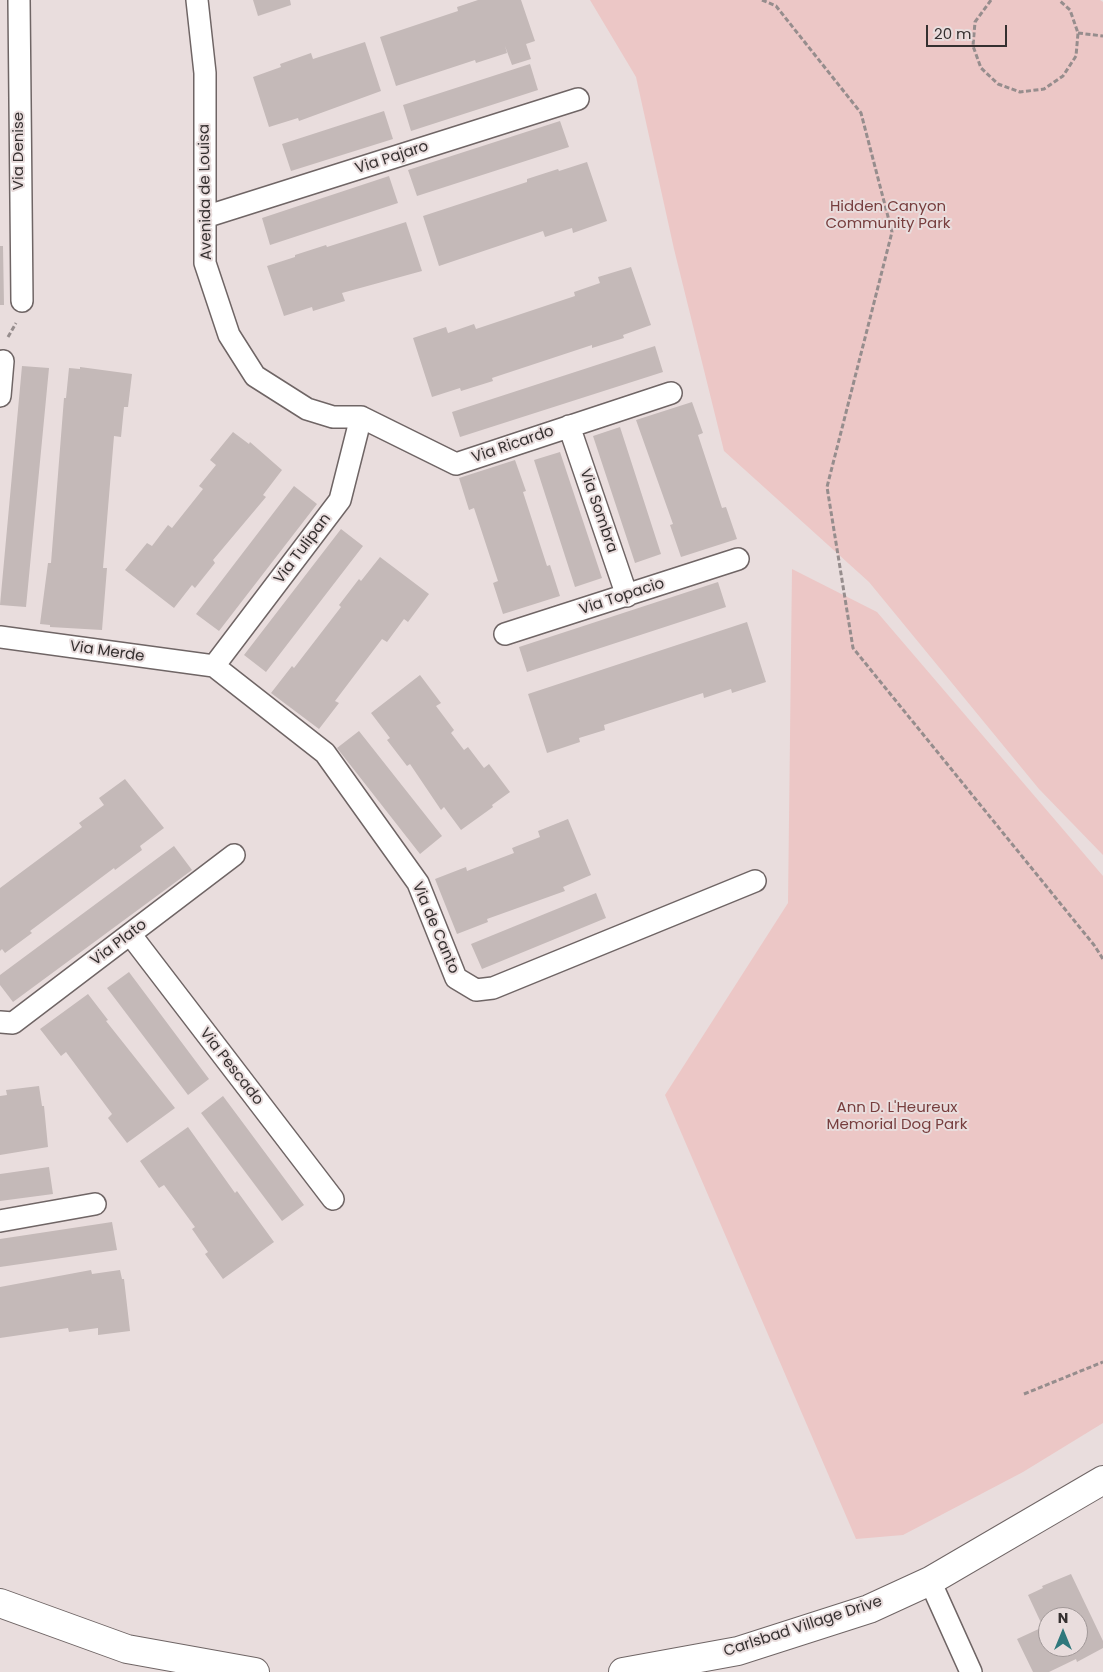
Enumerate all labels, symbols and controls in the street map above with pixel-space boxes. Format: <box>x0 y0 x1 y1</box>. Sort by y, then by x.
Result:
scale bar <box>928 15 1009 47</box>
text: 20 m <box>934 23 972 44</box>
street label: Via Denise <box>10 112 28 190</box>
street label: Avenida de Louisa <box>196 124 216 260</box>
street label: Via Pajaro <box>353 138 431 178</box>
park label: Hidden Canyon Community Park <box>825 198 951 233</box>
street label: Via Ricardo <box>470 423 556 467</box>
street label: Via Sombra <box>575 467 621 555</box>
street label: Via Tulipan <box>271 510 335 588</box>
street label: Via Topacio <box>577 575 667 619</box>
street label: Via Merde <box>69 638 145 666</box>
street label: Via de Canto <box>408 879 462 977</box>
street label: Via Plato <box>87 916 151 970</box>
street label: Via Pescado <box>195 1025 267 1109</box>
park label: Ann D. L'Heureux Memorial Dog Park <box>827 1099 967 1134</box>
street label: Carlsbad Village Drive <box>721 1593 885 1661</box>
north arrow <box>1038 1607 1088 1657</box>
text: N <box>1058 1608 1068 1628</box>

